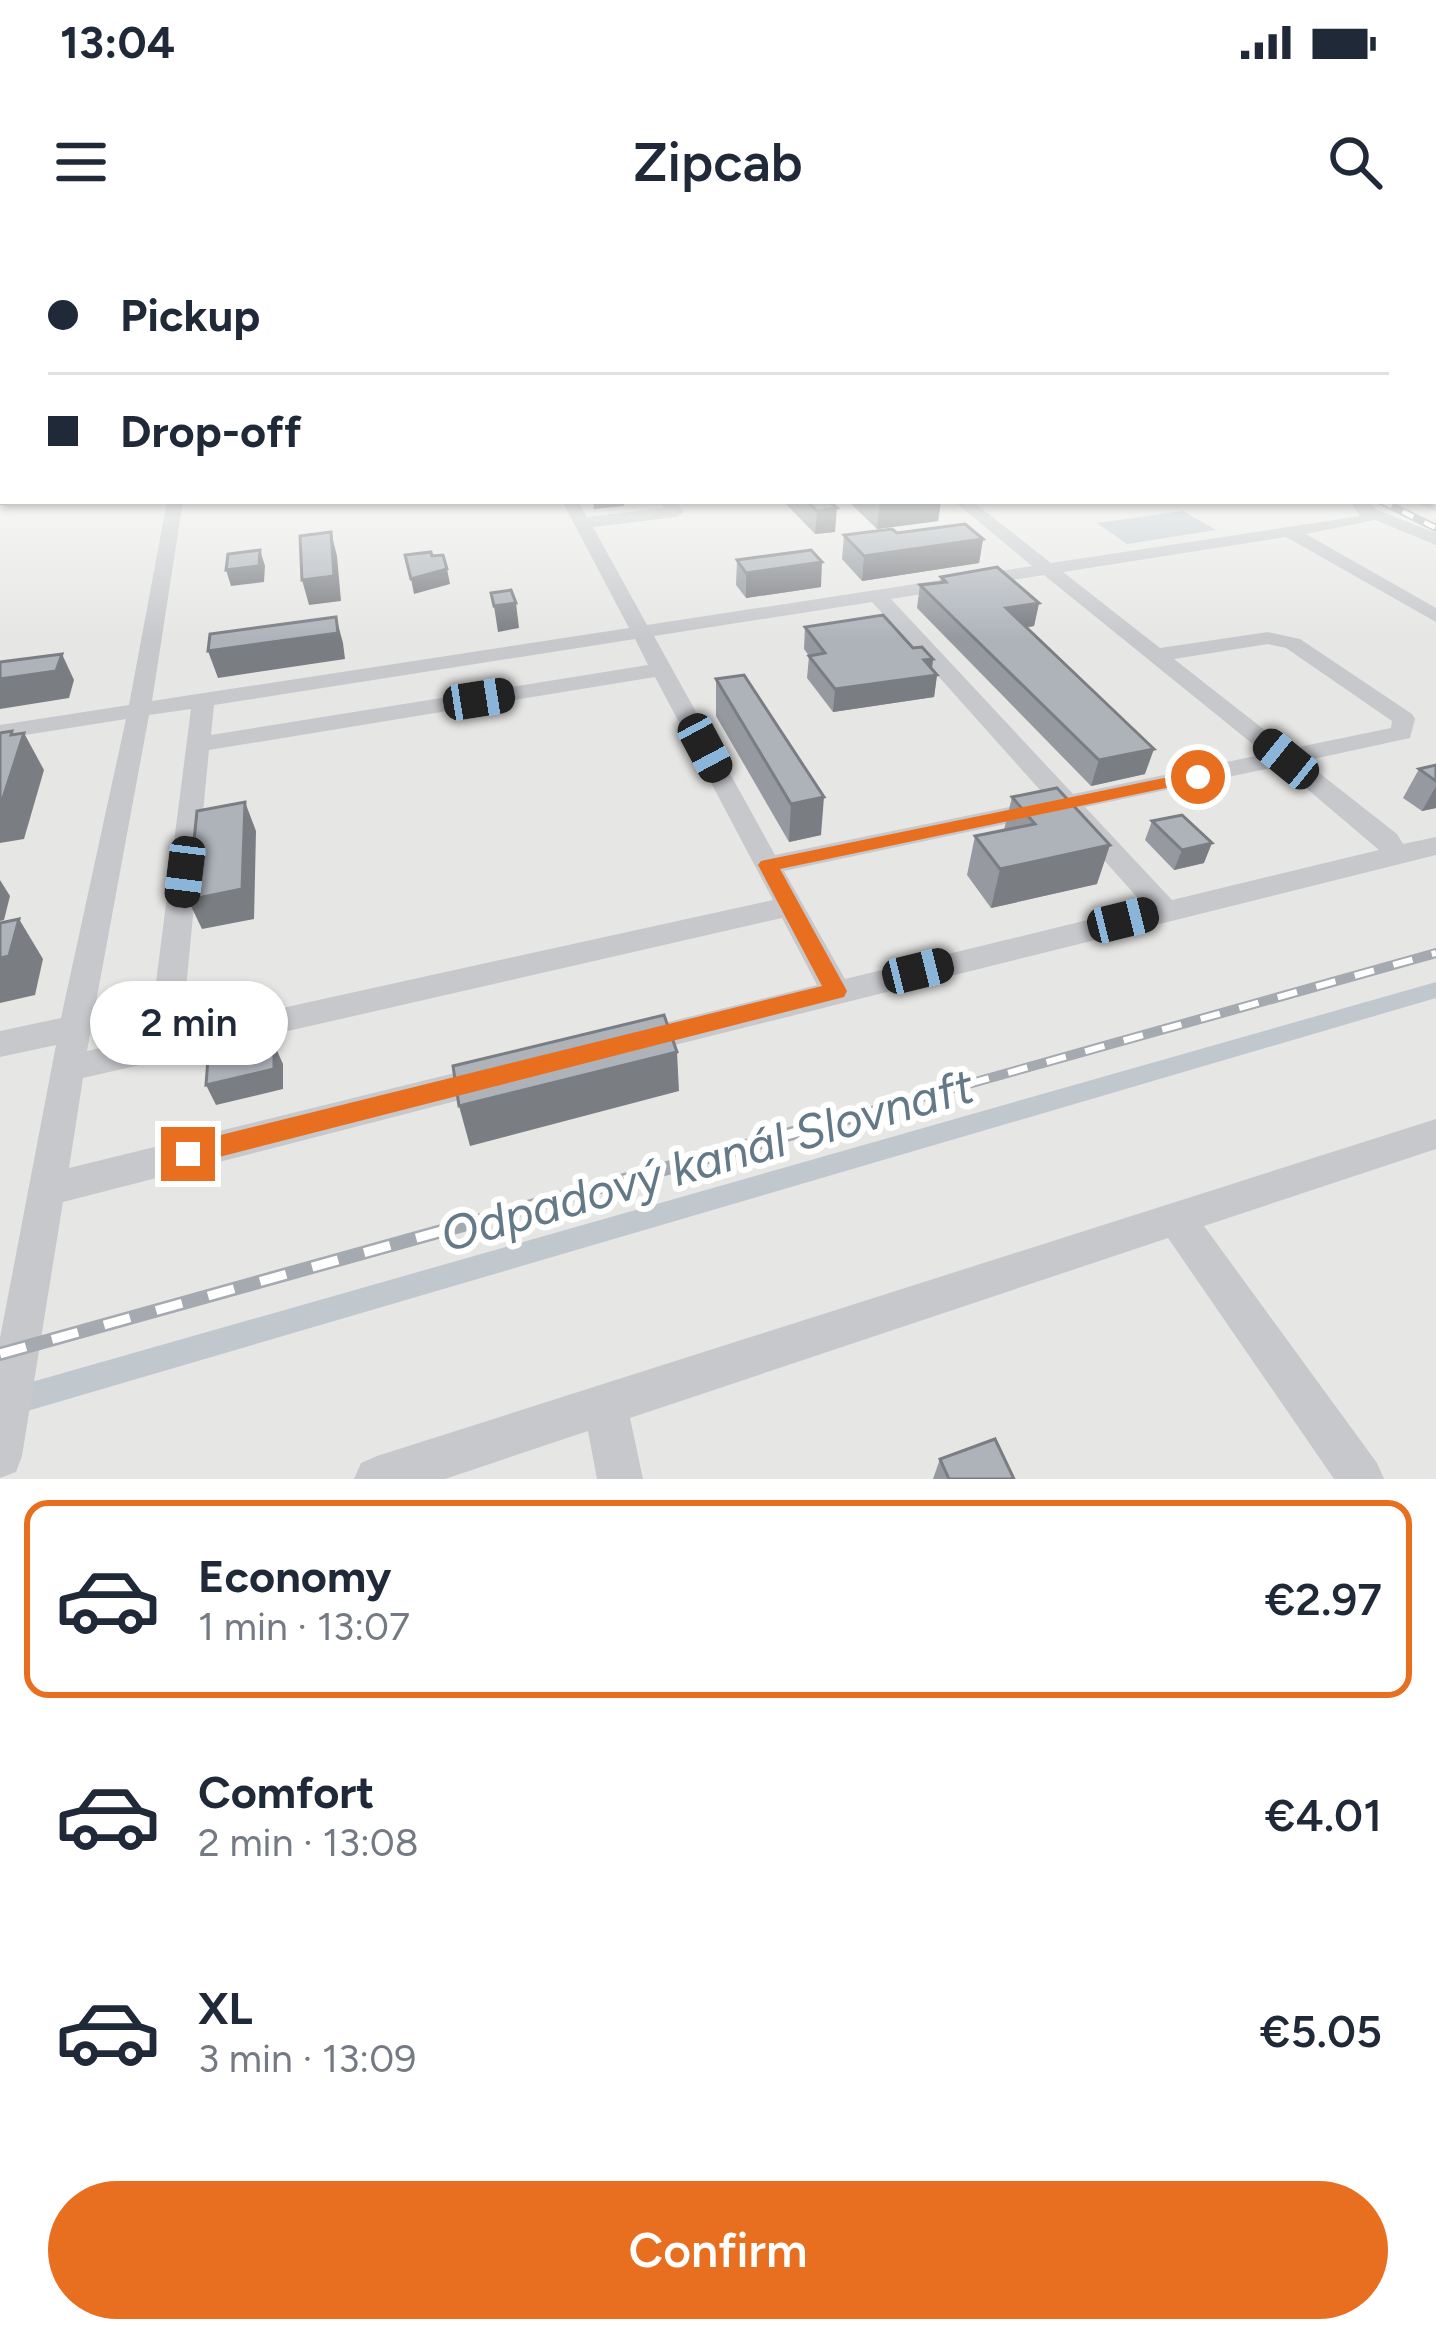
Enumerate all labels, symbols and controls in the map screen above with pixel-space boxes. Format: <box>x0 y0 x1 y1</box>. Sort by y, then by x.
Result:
text: 13:04 <box>60 15 175 69</box>
icon: menu <box>48 129 114 195</box>
icon: search <box>1322 129 1388 195</box>
text: Zipcab <box>633 130 803 195</box>
text: Pickup <box>120 288 260 342</box>
text: Drop-off <box>120 404 302 458</box>
car <box>441 676 517 722</box>
car <box>672 708 738 788</box>
car <box>1247 722 1325 796</box>
route start <box>1171 750 1225 804</box>
car <box>163 834 207 910</box>
car <box>1084 894 1162 946</box>
car <box>879 945 957 997</box>
callout: 2 min <box>89 980 287 1064</box>
text: 2 min <box>140 999 238 1046</box>
water label: Odpadový kanál Slovnaft <box>434 1056 980 1264</box>
route end <box>161 1127 215 1181</box>
icon: car <box>54 1545 162 1653</box>
text: Economy <box>198 1549 391 1603</box>
text: €2.97 <box>1265 1572 1382 1626</box>
text: 1 min · 13:07 <box>198 1603 410 1650</box>
icon: car <box>54 1761 162 1869</box>
text: Comfort <box>198 1765 374 1819</box>
text: €4.01 <box>1265 1788 1382 1842</box>
text: 2 min · 13:08 <box>198 1819 419 1866</box>
icon: car <box>54 1977 162 2085</box>
text: XL <box>198 1981 253 2035</box>
text: €5.05 <box>1260 2004 1382 2058</box>
text: 3 min · 13:09 <box>198 2035 416 2082</box>
button: Confirm <box>48 2181 1388 2319</box>

